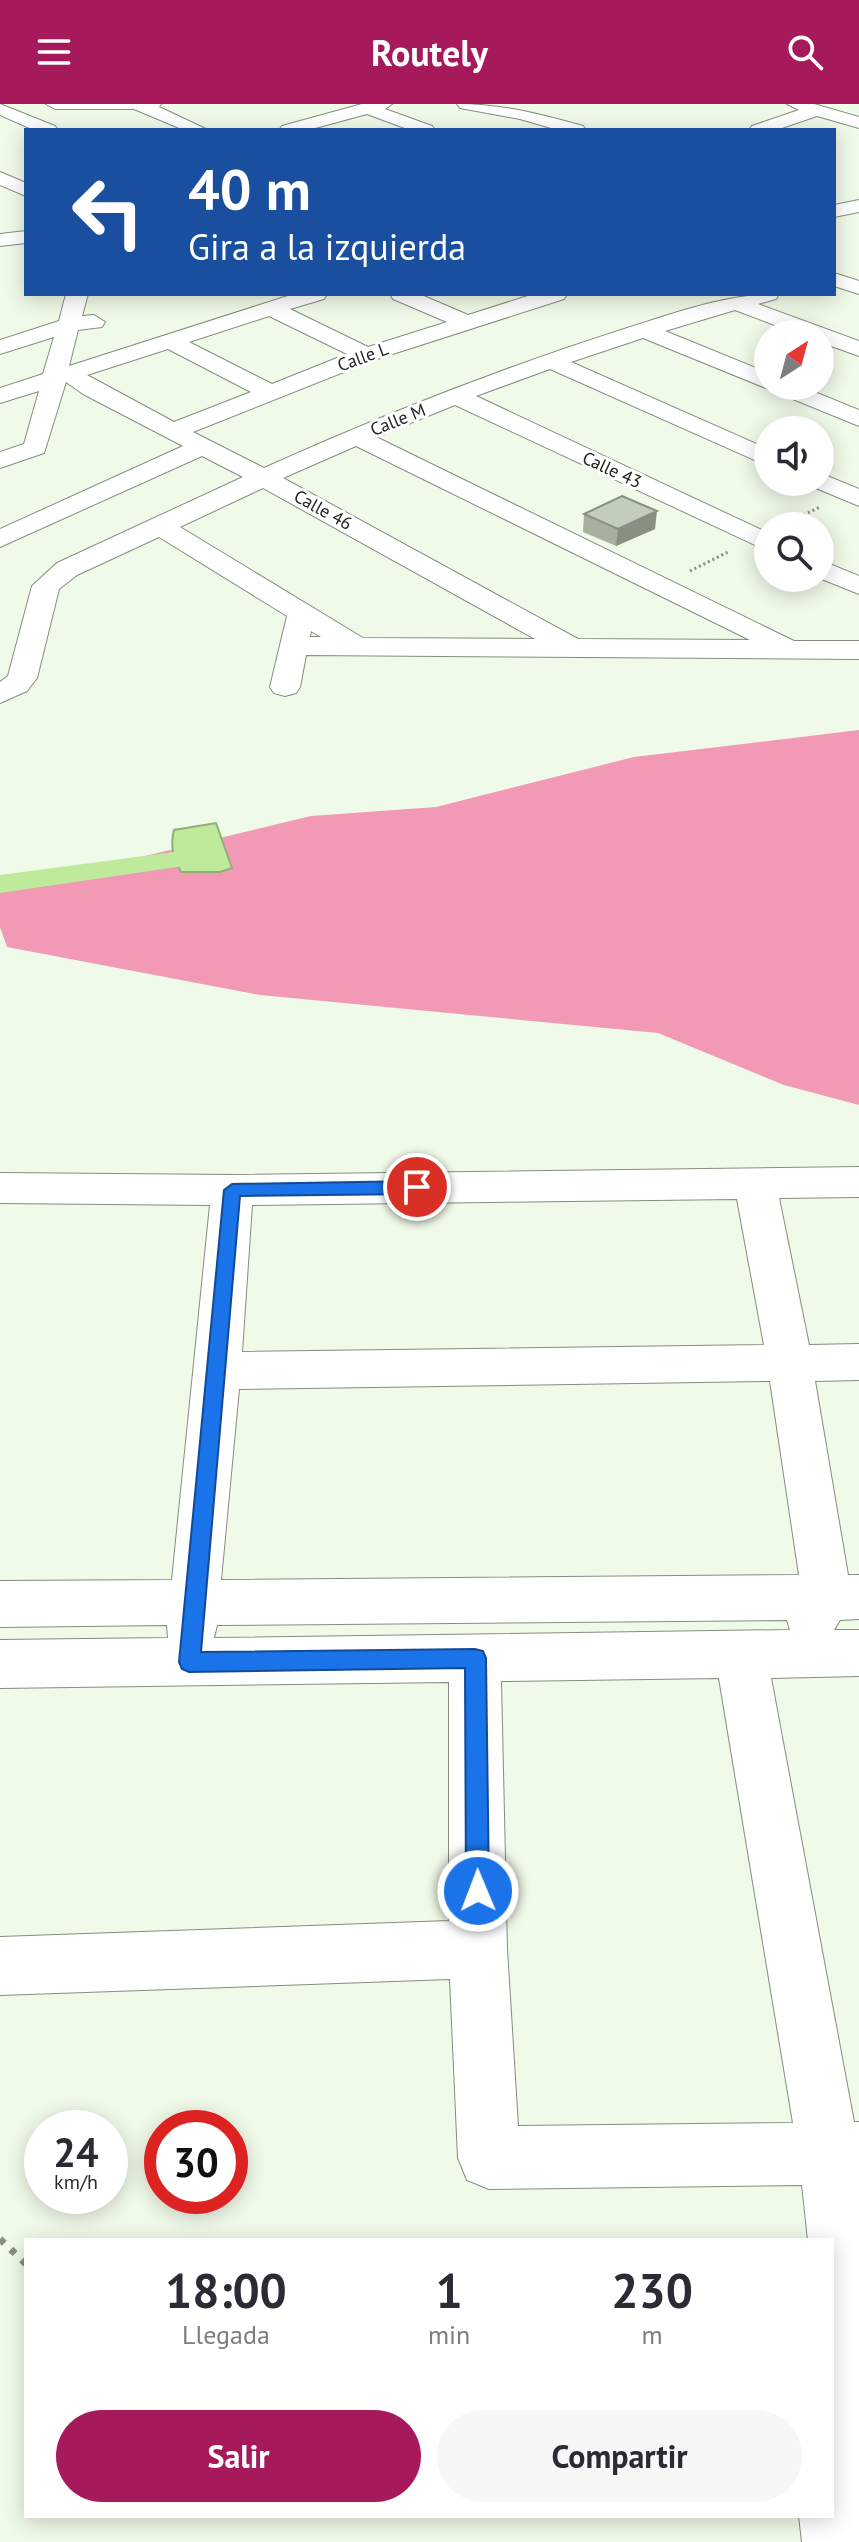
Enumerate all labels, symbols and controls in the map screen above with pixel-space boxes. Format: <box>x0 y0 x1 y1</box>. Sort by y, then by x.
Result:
text: Routely <box>371 29 488 76</box>
icon: menu <box>32 30 76 74</box>
icon: search <box>783 30 827 74</box>
text: 40 m <box>188 153 311 225</box>
icon: left <box>56 160 160 264</box>
text: Gira a la izquierda <box>188 223 466 270</box>
north arrow <box>754 320 834 400</box>
map controls <box>754 320 834 592</box>
street label: Calle L <box>334 337 392 376</box>
street label: Calle M <box>367 398 429 441</box>
button: sound <box>754 416 834 496</box>
street label: Calle 43 <box>579 446 646 493</box>
street label: Calle 46 <box>290 484 356 535</box>
button: search <box>754 512 834 592</box>
pin <box>383 1153 451 1221</box>
icon: arrive <box>395 1165 439 1209</box>
position arrow <box>436 1849 520 1933</box>
speed limit sign: 30 <box>144 2110 248 2214</box>
text: 24 <box>53 2126 99 2178</box>
text: km/h <box>54 2169 98 2195</box>
text: 18:00 <box>165 2259 287 2321</box>
text: 1 <box>435 2259 463 2321</box>
text: 230 <box>611 2259 693 2321</box>
text: Llegada <box>182 2318 270 2351</box>
text: min <box>428 2318 470 2351</box>
text: m <box>642 2318 663 2351</box>
button: Salir <box>56 2410 421 2502</box>
button: Compartir <box>437 2410 802 2502</box>

